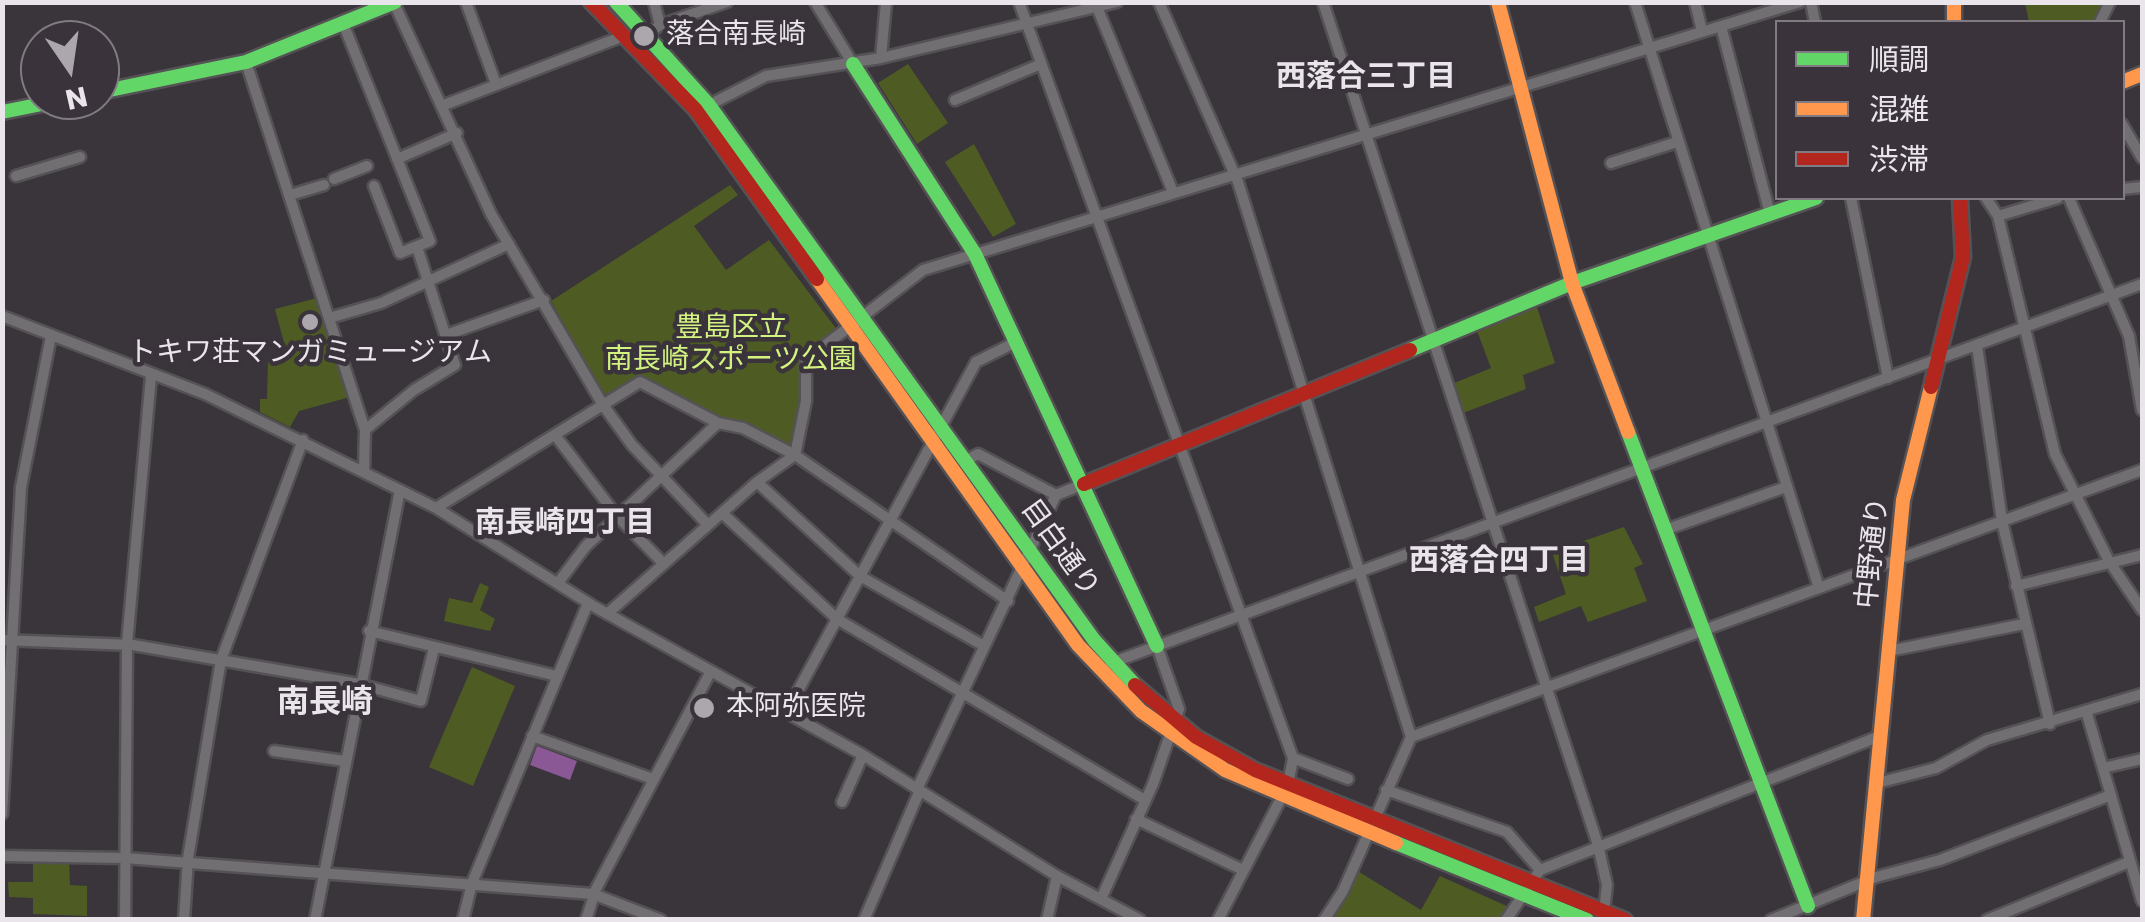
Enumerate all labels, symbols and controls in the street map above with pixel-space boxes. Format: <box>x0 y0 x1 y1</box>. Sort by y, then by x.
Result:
place label: 落合南長崎 <box>666 19 806 53</box>
north arrow <box>20 20 120 120</box>
legend <box>1775 20 2125 200</box>
marker: 落合南長崎 <box>631 23 657 49</box>
text: 順調 <box>1869 38 1929 81</box>
district label: 西落合三丁目 <box>1276 60 1456 96</box>
text: N <box>62 76 91 119</box>
text: 混雑 <box>1869 88 1929 131</box>
text: 渋滞 <box>1869 138 1929 181</box>
marker: トキワ荘マンガミュージアム <box>299 311 321 333</box>
park label: 豊島区立 南長崎スポーツ公園 <box>605 312 857 378</box>
place label: トキワ荘マンガミュージアム <box>128 337 492 371</box>
street label: 目白通り <box>1012 494 1106 604</box>
street label: 中野通り <box>1851 496 1897 610</box>
district label: 南長崎四丁目 <box>475 506 655 542</box>
district label: 西落合四丁目 <box>1409 544 1589 580</box>
district label: 南長崎 <box>277 685 373 723</box>
place label: 本阿弥医院 <box>726 691 866 725</box>
marker: 本阿弥医院 <box>691 695 717 721</box>

